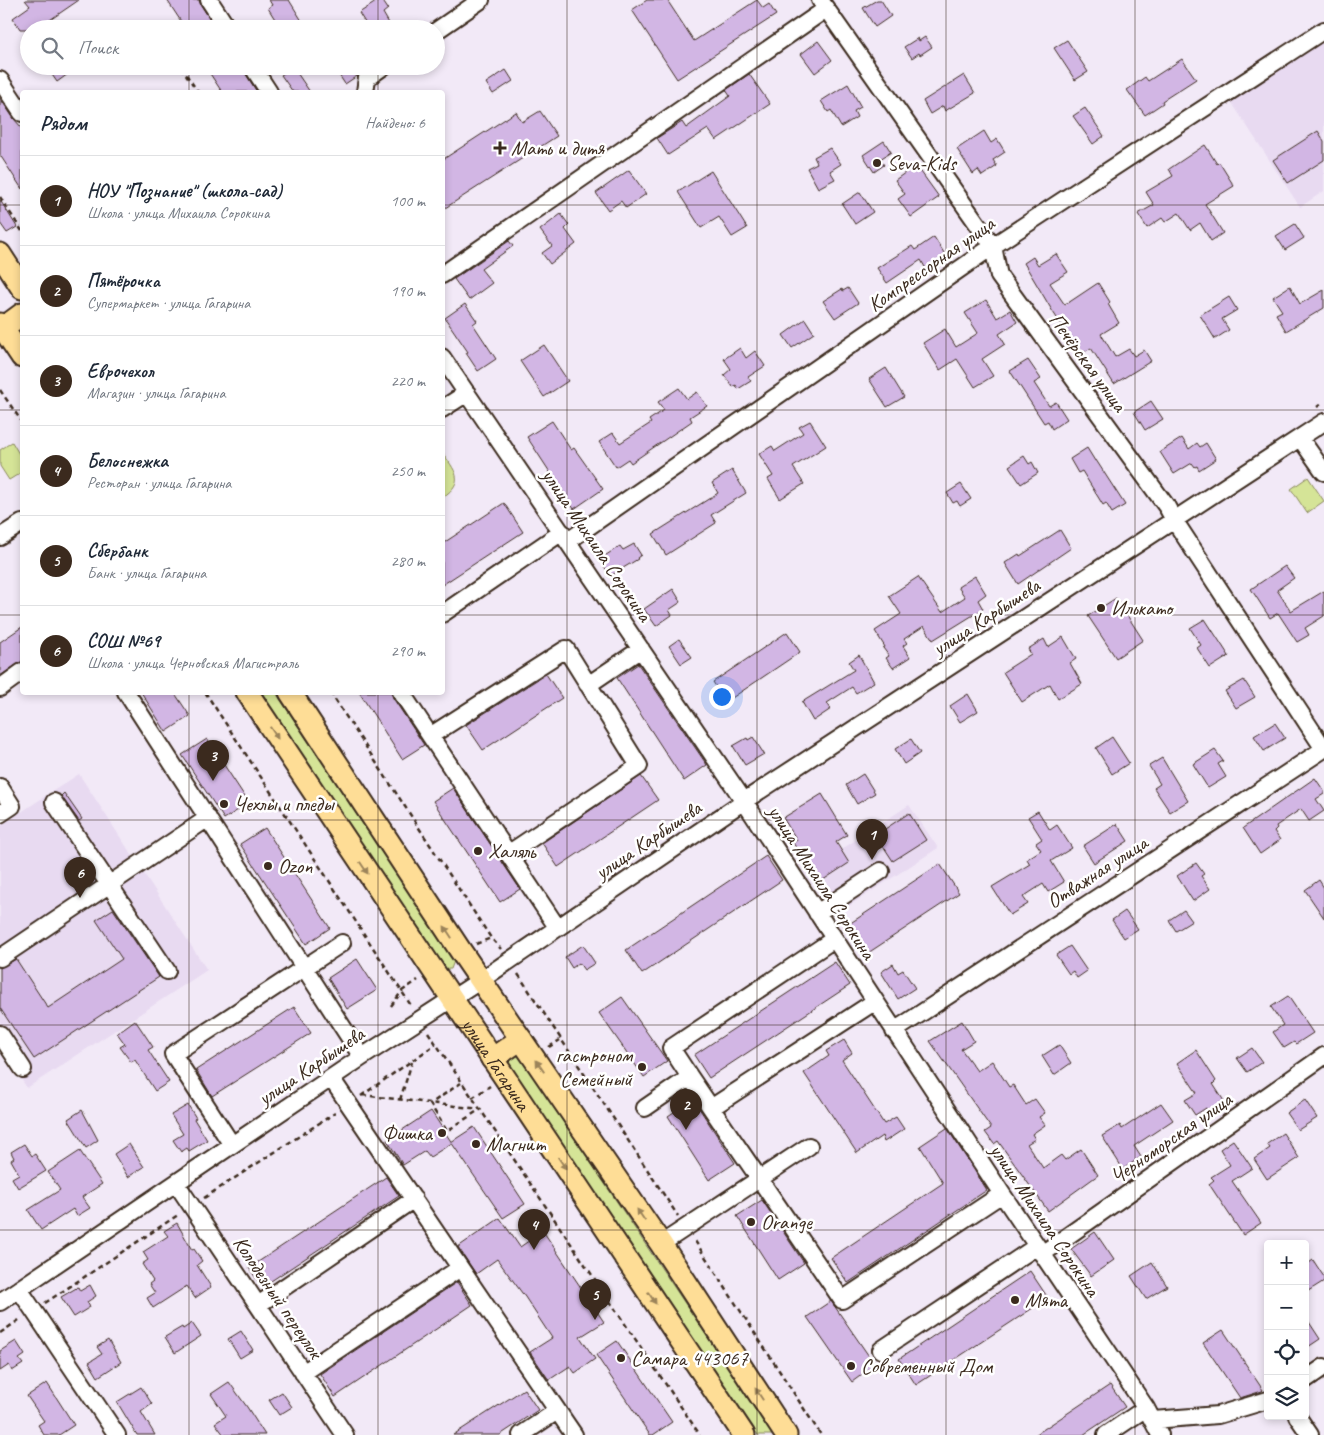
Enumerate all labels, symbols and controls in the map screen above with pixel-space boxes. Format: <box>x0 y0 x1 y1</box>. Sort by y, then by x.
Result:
search box <box>20 20 445 75</box>
icon: search <box>38 34 66 62</box>
text: Поиск <box>78 36 118 60</box>
text: Рядом <box>40 110 87 136</box>
text: Найдено: 6 <box>365 113 425 133</box>
place label: Мать и дитя <box>511 135 606 161</box>
marker: Мать и дитя <box>493 141 507 155</box>
place label: Seva-Kids <box>887 150 958 176</box>
marker: Seva-Kids <box>871 157 883 169</box>
text: НОУ "Познание" (школа-сад) <box>87 179 282 203</box>
text: 1 <box>52 191 60 211</box>
text: 100 m <box>391 191 425 211</box>
text: Школа · улица Михаила Сорокина <box>87 203 269 223</box>
street label: Компрессорная улица <box>863 210 1001 317</box>
text: Пятёрочка <box>87 269 160 293</box>
text: 2 <box>52 281 60 301</box>
text: 190 m <box>391 281 425 301</box>
text: Супермаркет · улица Гагарина <box>87 293 250 313</box>
street label: Печёрская улица <box>1043 307 1133 418</box>
text: Еврочехол <box>87 359 154 383</box>
text: 3 <box>52 371 60 391</box>
text: 220 m <box>391 371 425 391</box>
text: Магазин · улица Гагарина <box>87 383 225 403</box>
text: Белоснежка <box>87 449 168 473</box>
text: 4 <box>52 461 60 481</box>
text: 250 m <box>391 461 425 481</box>
street label: улица Михаила Сорокина <box>535 462 659 628</box>
text: Ресторан · улица Гагарина <box>87 473 231 493</box>
text: Сбербанк <box>87 539 148 563</box>
text: 5 <box>53 551 59 571</box>
text: 280 m <box>391 551 425 571</box>
text: Банк · улица Гагарина <box>87 563 206 583</box>
street label: улица Карбышева <box>926 572 1046 662</box>
place label: Илькато <box>1111 595 1175 621</box>
marker: Илькато <box>1095 602 1107 614</box>
text: СОШ №69 <box>87 629 160 653</box>
text: 6 <box>52 641 60 661</box>
text: 290 m <box>391 641 425 661</box>
text: Школа · улица Черновская Магистраль <box>87 653 298 673</box>
your location <box>709 684 735 710</box>
one-way arrow <box>269 726 279 740</box>
pin: 3 <box>197 740 229 781</box>
place label: Чехлы и пледы <box>234 791 335 817</box>
street label: улица Карбышева <box>588 794 707 886</box>
marker: Чехлы и пледы <box>218 798 230 810</box>
street label: улица Михаила Сорокина <box>761 798 882 965</box>
pin: 1 <box>856 819 888 860</box>
street label: Отважная улица <box>1042 828 1154 914</box>
place label: Халяль <box>488 838 537 864</box>
marker: Халяль <box>472 845 484 857</box>
place label: Ozon <box>278 853 313 879</box>
pin: 6 <box>64 857 96 898</box>
marker: Ozon <box>262 860 274 872</box>
one-way arrow <box>359 861 369 875</box>
one-way arrow <box>443 925 453 938</box>
street label: улица Гагарина <box>455 1011 537 1117</box>
street label: улица Карбышева <box>251 1020 370 1112</box>
place label: гастроном Семейный <box>556 1042 634 1092</box>
one-way arrow <box>535 1059 545 1073</box>
marker: гастроном Семейный <box>636 1061 648 1073</box>
street label: Черноморская улица <box>1105 1086 1238 1190</box>
pin: 2 <box>670 1089 702 1130</box>
place label: Фишка <box>382 1120 434 1146</box>
marker: Фишка <box>436 1127 448 1139</box>
place label: Магнит <box>486 1131 547 1157</box>
street label: улица Михаила Сорокина <box>983 1137 1107 1303</box>
marker: Магнит <box>470 1138 482 1150</box>
one-way arrow <box>557 1156 566 1170</box>
one-way arrow <box>636 1208 646 1222</box>
pin: 4 <box>518 1209 550 1250</box>
place label: Orange <box>761 1209 813 1235</box>
marker: Orange <box>745 1216 757 1228</box>
street label: Колодезный переулок <box>227 1231 330 1365</box>
map controls <box>1264 1240 1309 1420</box>
button: + <box>1264 1240 1309 1285</box>
pin: 5 <box>579 1279 611 1320</box>
button: − <box>1264 1285 1309 1330</box>
place label: Мята <box>1025 1287 1068 1313</box>
one-way arrow <box>647 1291 657 1305</box>
marker: Мята <box>1009 1294 1021 1306</box>
button: locate <box>1264 1330 1309 1375</box>
place label: Самара 443067 <box>631 1345 750 1371</box>
marker: Самара 443067 <box>615 1352 627 1364</box>
place label: Современный Дом <box>861 1353 994 1379</box>
marker: Современный Дом <box>845 1360 857 1372</box>
button: layers <box>1264 1375 1309 1420</box>
one-way arrow <box>755 1388 764 1401</box>

